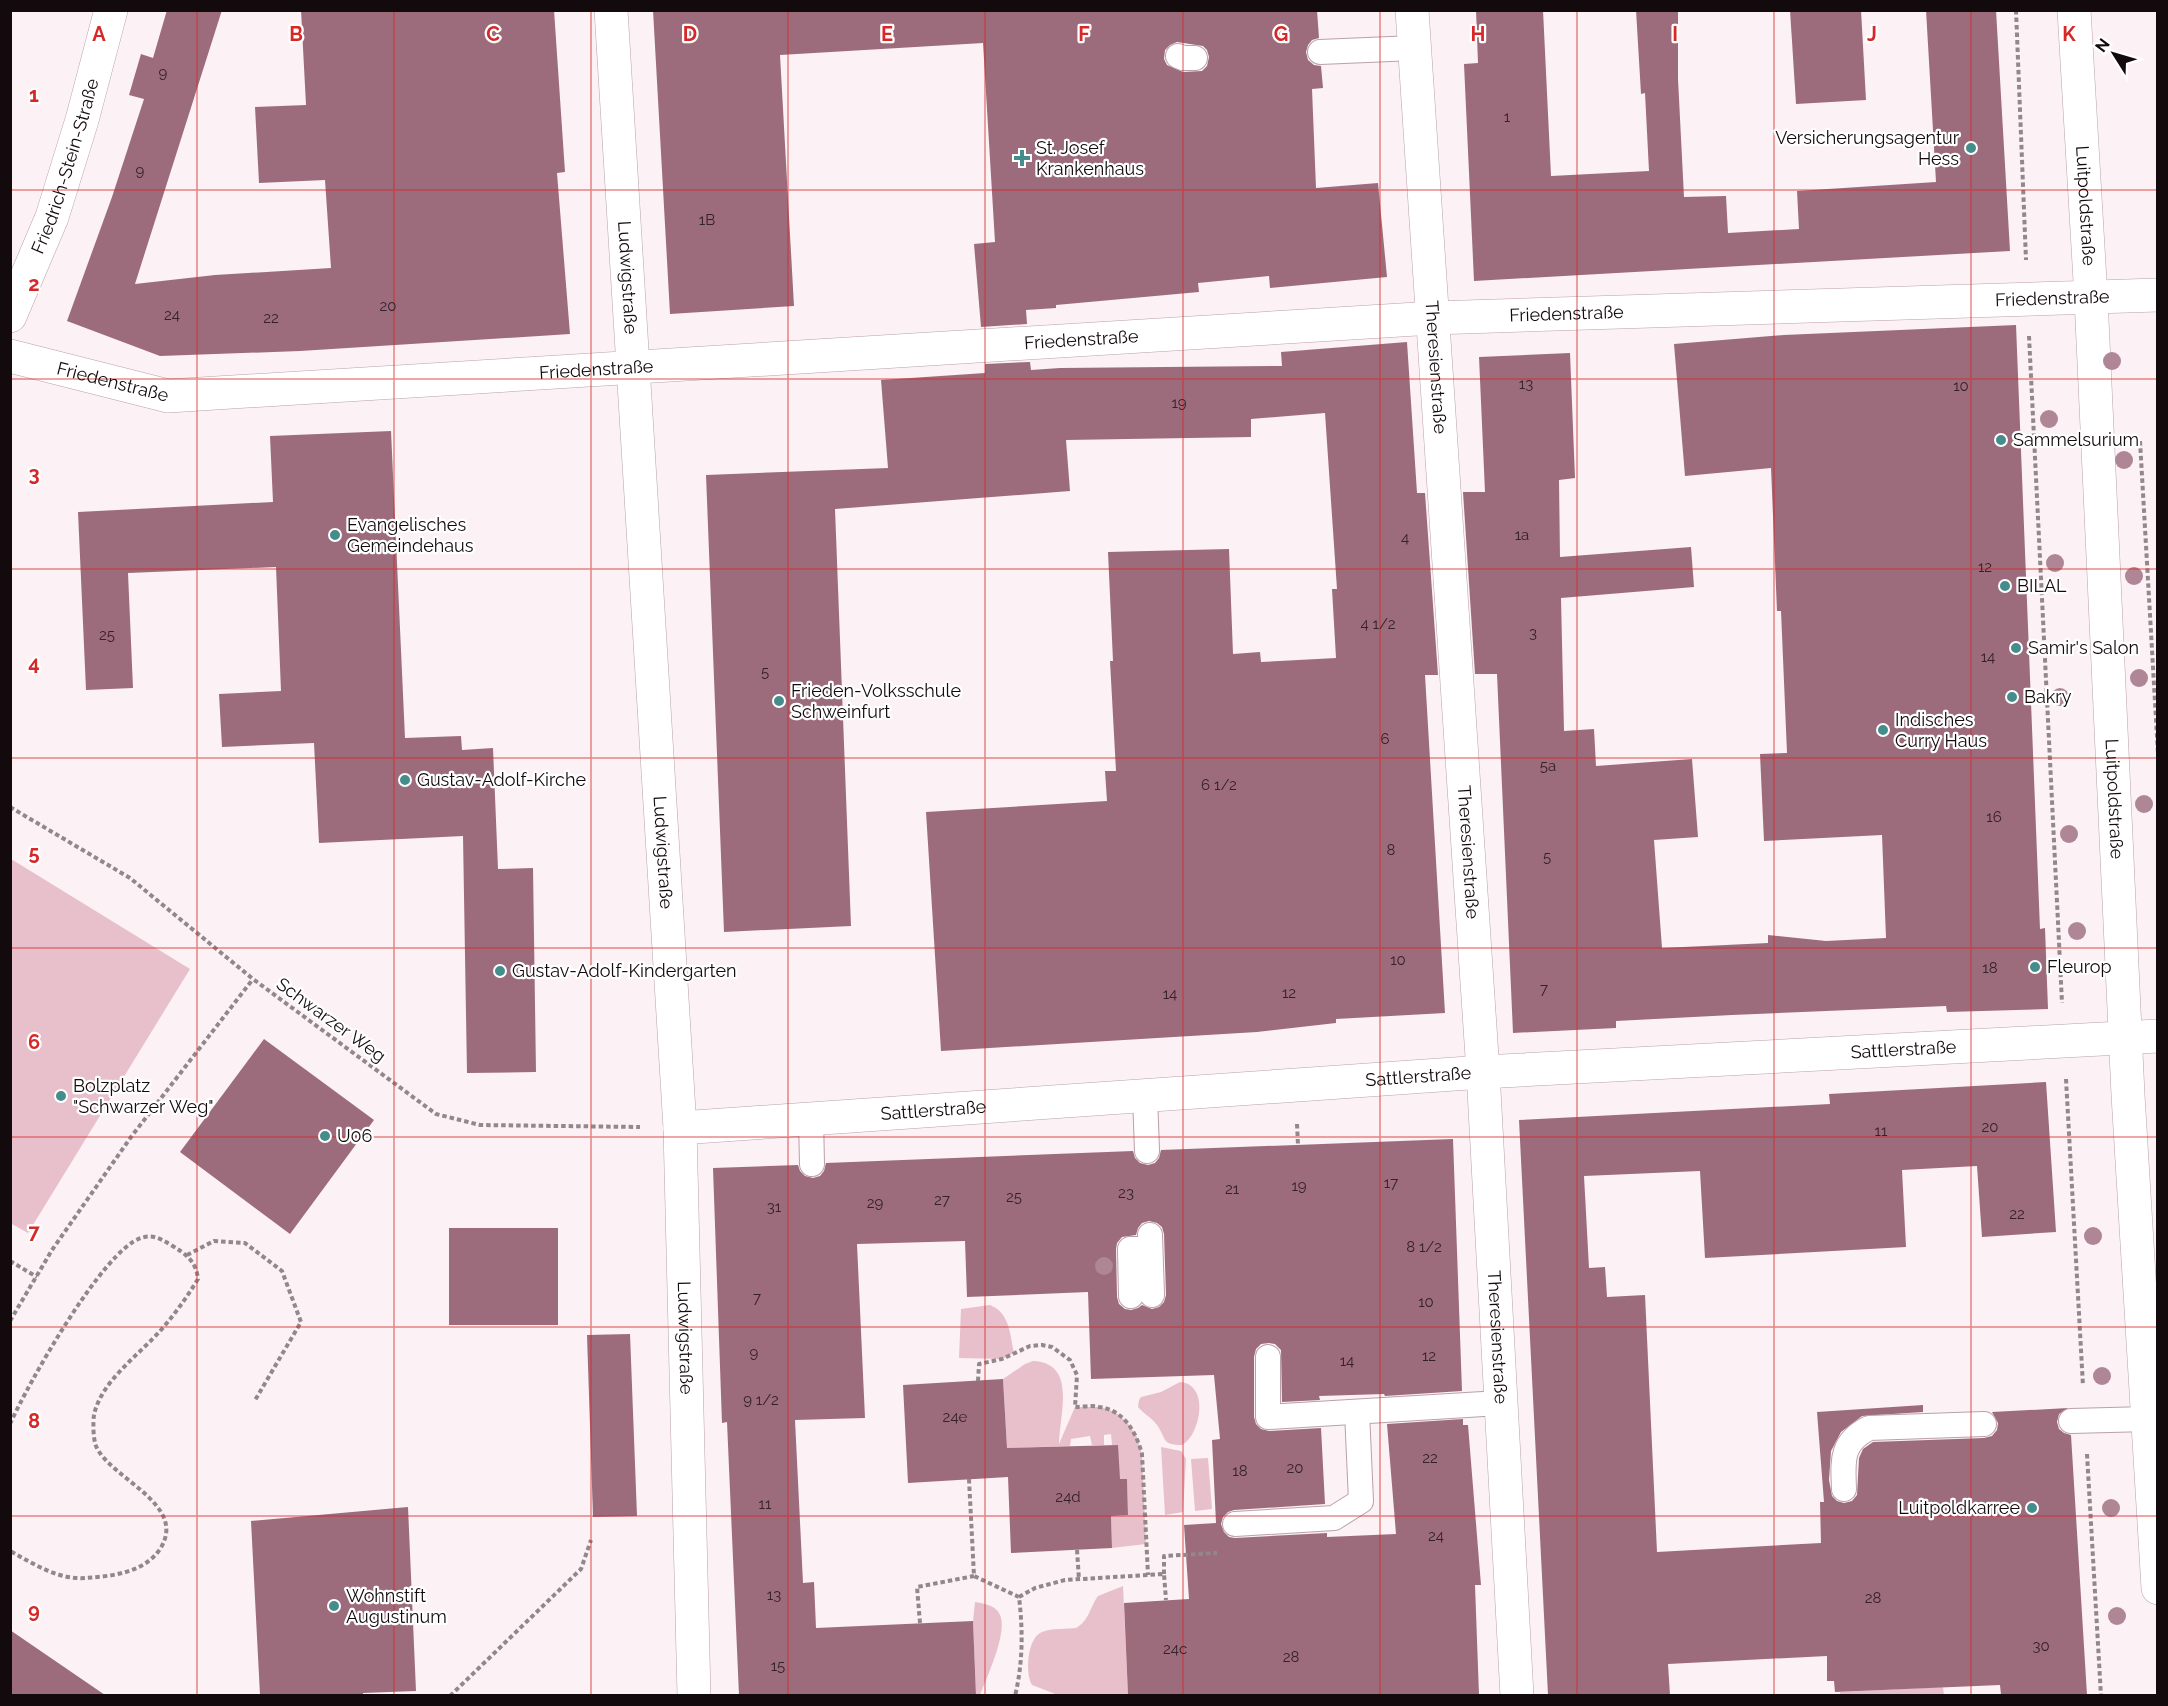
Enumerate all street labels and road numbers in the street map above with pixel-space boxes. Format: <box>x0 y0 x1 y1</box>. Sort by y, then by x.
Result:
street label: Friedrich-Stein-Straße <box>27 76 103 257</box>
street label: Luitpoldstraße <box>2072 145 2100 267</box>
street label: Ludwigstraße <box>614 220 642 335</box>
street label: Friedenstraße <box>1995 286 2110 310</box>
street label: Theresienstraße <box>1421 300 1451 435</box>
street label: Friedenstraße <box>1509 301 1624 326</box>
street label: Friedenstraße <box>1024 325 1139 353</box>
street label: Friedenstraße <box>538 355 654 383</box>
street label: Friedenstraße <box>55 357 171 406</box>
street label: Luitpoldstraße <box>2101 738 2128 860</box>
street label: Theresienstraße <box>1454 785 1484 920</box>
street label: Ludwigstraße <box>650 795 677 910</box>
street label: Schwarzer Weg <box>273 973 390 1066</box>
street label: Sattlerstraße <box>1850 1036 1957 1062</box>
street label: Sattlerstraße <box>1365 1062 1472 1090</box>
street label: Sattlerstraße <box>880 1096 987 1124</box>
street label: Theresienstraße <box>1484 1270 1512 1405</box>
street label: Ludwigstraße <box>674 1281 698 1395</box>

